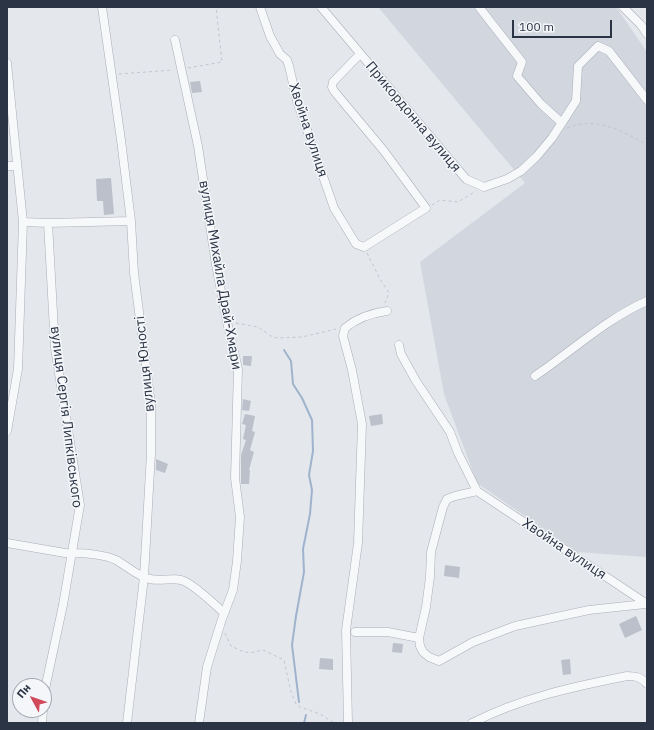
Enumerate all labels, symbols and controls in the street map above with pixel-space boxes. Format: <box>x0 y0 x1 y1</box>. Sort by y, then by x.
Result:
scale bar <box>514 12 614 38</box>
text: 100 m <box>519 19 554 34</box>
street label: Прикордонна вулиця <box>362 58 464 176</box>
street label: Хвойна вулиця <box>285 81 331 179</box>
street label: вулиця Михайла Драй-Хмари <box>195 179 245 371</box>
street label: вулиця Юності <box>132 315 158 413</box>
street label: вулиця Сергія Липківського <box>47 325 85 509</box>
street label: Хвойна вулиця <box>519 515 609 583</box>
north arrow <box>12 678 52 718</box>
text: Пн <box>14 681 34 701</box>

